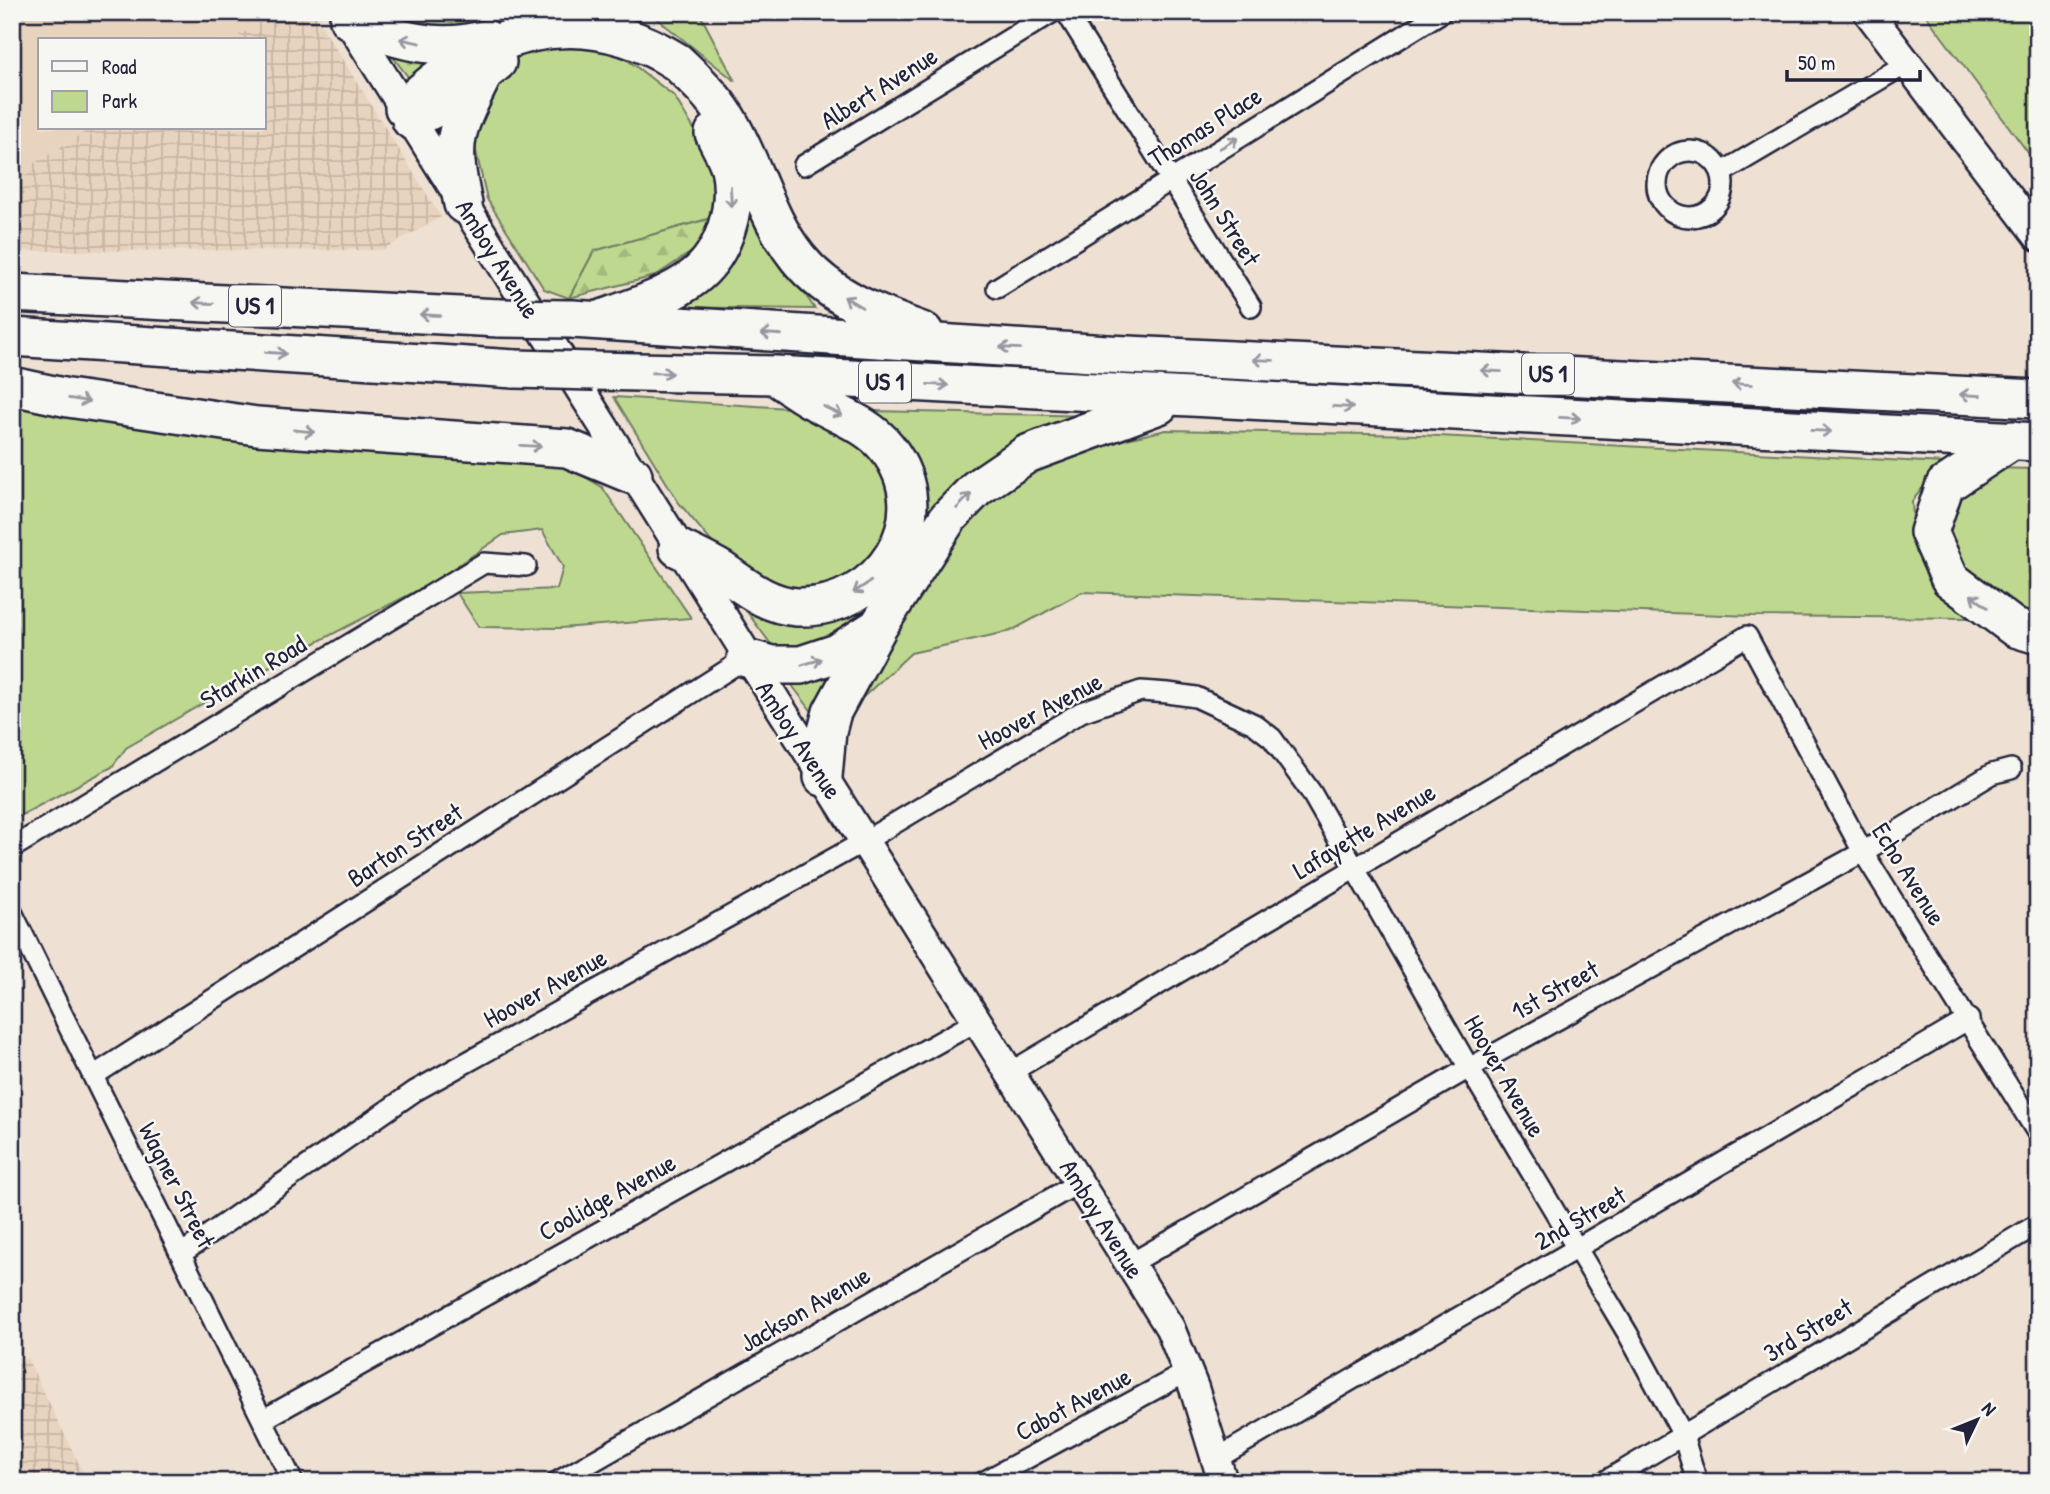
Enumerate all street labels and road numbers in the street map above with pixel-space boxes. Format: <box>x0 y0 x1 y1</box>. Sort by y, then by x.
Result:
street label: Albert Avenue <box>814 38 944 137</box>
street label: Thomas Place <box>1141 78 1268 175</box>
street label: John Street <box>1182 161 1270 273</box>
street label: Amboy Avenue <box>448 192 549 325</box>
road number: US 1 <box>229 286 281 326</box>
road number: US 1 <box>1522 354 1574 394</box>
road number: US 1 <box>859 362 911 402</box>
street label: Starkin Road <box>193 626 312 717</box>
street label: Hoover Avenue <box>972 663 1108 758</box>
street label: Amboy Avenue <box>748 674 851 806</box>
street label: Lafayette Avenue <box>1286 774 1442 887</box>
street label: Barton Street <box>340 794 470 895</box>
street label: Echo Avenue <box>1864 816 1955 932</box>
street label: Hoover Avenue <box>477 939 613 1036</box>
street label: 1st Street <box>1505 951 1606 1028</box>
street label: Hoover Avenue <box>1456 1008 1555 1143</box>
street label: Wagner Street <box>131 1116 224 1254</box>
street label: Coolidge Avenue <box>532 1144 682 1249</box>
street label: Amboy Avenue <box>1052 1152 1153 1285</box>
street label: 2nd Street <box>1527 1177 1633 1258</box>
street label: Jackson Avenue <box>733 1257 876 1360</box>
street label: 3rd Street <box>1757 1289 1860 1370</box>
street label: Cabot Avenue <box>1009 1358 1137 1449</box>

